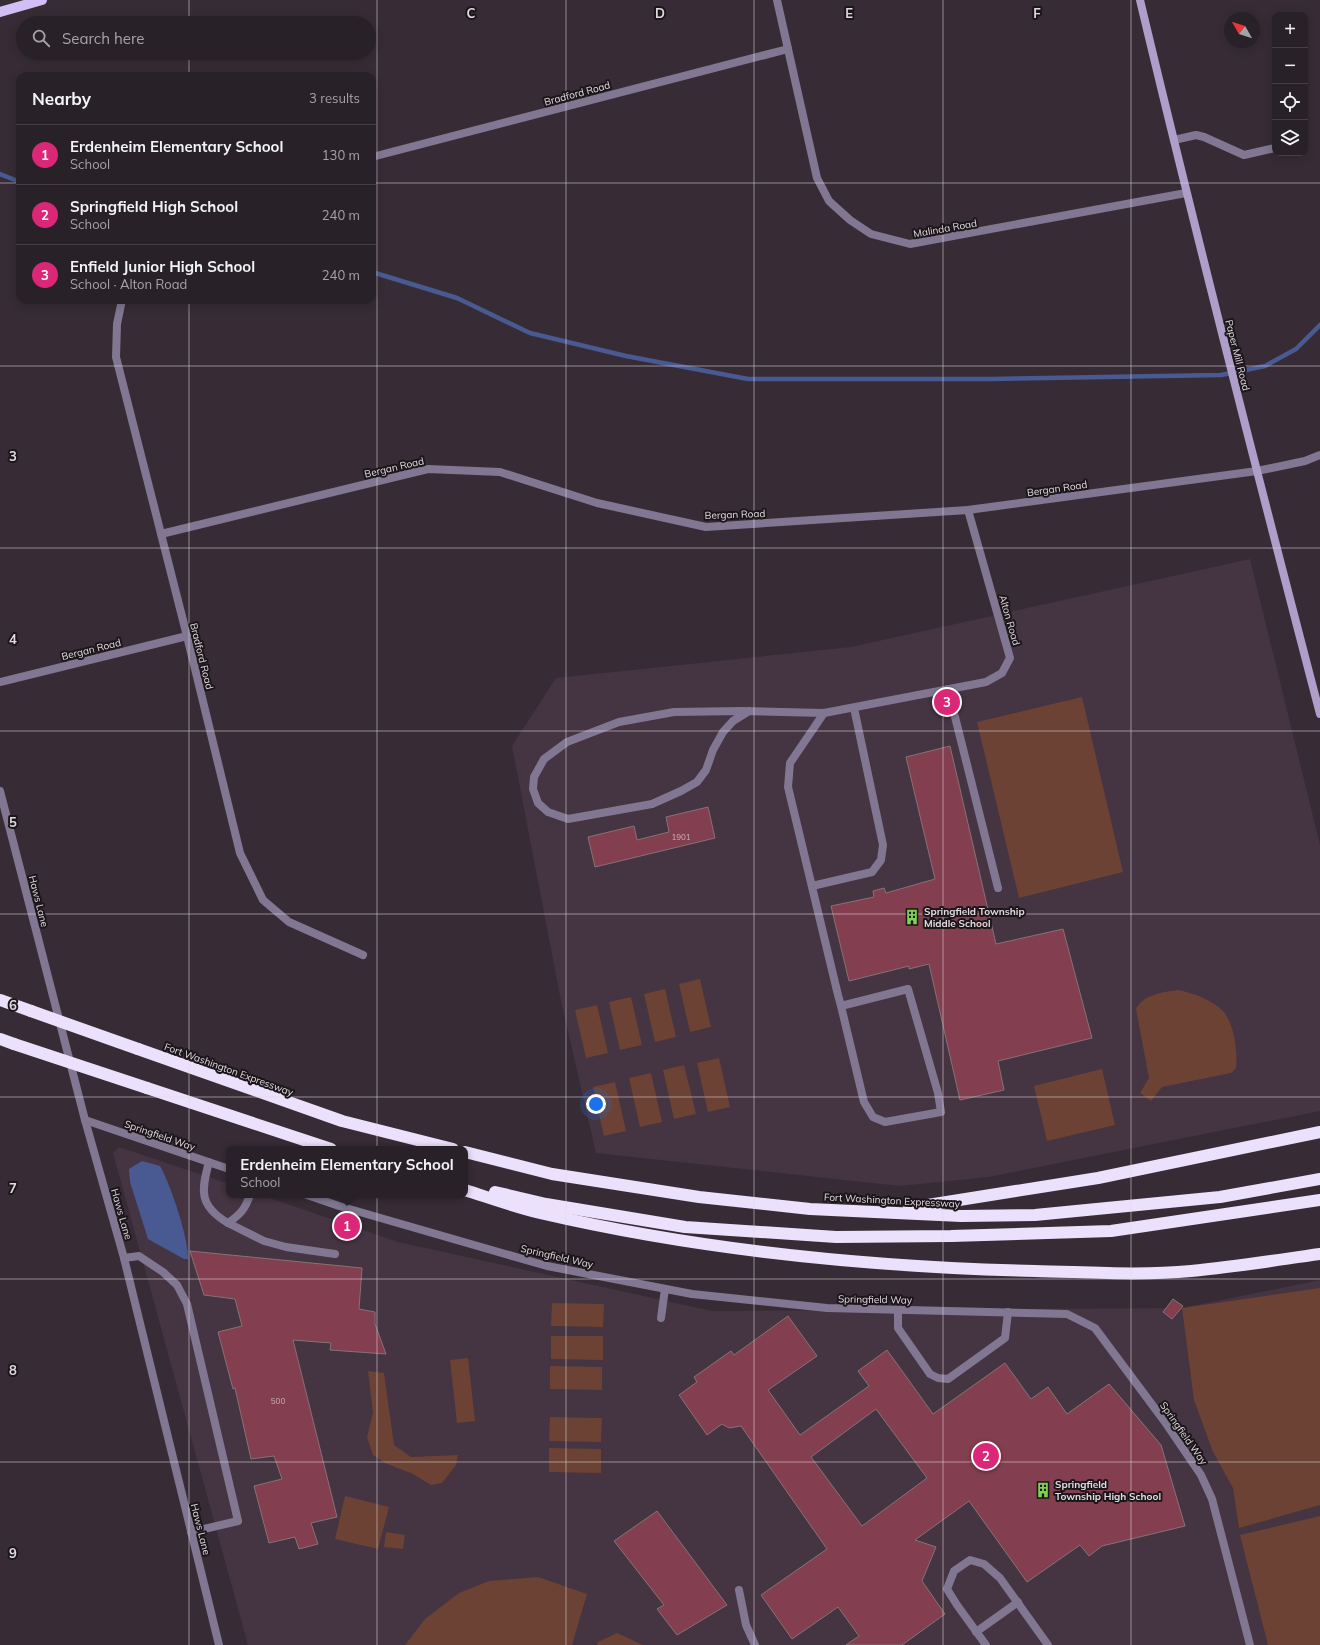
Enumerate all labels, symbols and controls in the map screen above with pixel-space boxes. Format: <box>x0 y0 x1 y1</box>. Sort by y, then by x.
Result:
text: C <box>467 5 476 21</box>
text: D <box>655 5 665 21</box>
text: E <box>845 5 853 21</box>
text: F <box>1033 5 1041 21</box>
north arrow <box>1224 12 1260 48</box>
map controls <box>1272 12 1308 156</box>
button: + <box>1272 12 1308 48</box>
search box <box>16 16 376 60</box>
icon: search <box>30 27 52 49</box>
text: Search here <box>62 29 144 48</box>
button: − <box>1272 48 1308 84</box>
street label: Bradford Road <box>543 78 612 109</box>
button: locate <box>1272 84 1308 120</box>
text: Nearby <box>32 88 91 109</box>
text: 3 results <box>309 90 360 106</box>
button: layers <box>1272 120 1308 156</box>
text: Erdenheim Elementary School <box>70 137 283 156</box>
text: 1 <box>41 147 49 163</box>
text: 130 m <box>322 147 360 163</box>
text: School <box>70 156 110 172</box>
text: Springfield High School <box>70 197 238 216</box>
text: 2 <box>41 207 49 223</box>
text: 240 m <box>322 207 360 223</box>
text: School <box>70 216 110 232</box>
street label: Malinda Road <box>912 217 978 240</box>
text: Enfield Junior High School <box>70 257 255 276</box>
text: 3 <box>41 267 49 283</box>
text: 240 m <box>322 267 360 283</box>
text: School · Alton Road <box>70 276 187 292</box>
street label: Paper Mill Road <box>1222 318 1253 392</box>
text: 3 <box>9 448 17 464</box>
street label: Bergan Road <box>363 454 425 481</box>
street label: Bergan Road <box>1026 478 1088 499</box>
street label: Bergan Road <box>704 507 766 522</box>
street label: Alton Road <box>996 593 1023 647</box>
street label: Bradford Road <box>187 622 216 691</box>
text: 4 <box>9 631 17 647</box>
street label: Bergan Road <box>60 636 122 663</box>
pin: 3 <box>934 687 960 717</box>
text: 5 <box>9 814 17 830</box>
house number: 1901 <box>671 832 691 842</box>
street label: Haws Lane <box>26 874 51 928</box>
place label: Springfield Township Middle School <box>924 905 1025 930</box>
building icon: Springfield Township Middle School <box>903 908 921 926</box>
text: 6 <box>9 997 17 1013</box>
street label: Fort Washington Expressway <box>163 1040 296 1099</box>
your location <box>586 1094 606 1114</box>
street label: Springfield Way <box>123 1117 198 1154</box>
popup <box>226 1146 468 1198</box>
text: Erdenheim Elementary School <box>240 1155 454 1174</box>
text: School <box>240 1174 280 1190</box>
text: 7 <box>9 1180 17 1196</box>
street label: Haws Lane <box>108 1187 135 1241</box>
street label: Fort Washington Expressway <box>824 1190 961 1211</box>
pin: 1 <box>334 1211 360 1241</box>
street label: Springfield Way <box>519 1242 595 1271</box>
street label: Springfield Way <box>838 1292 913 1307</box>
text: 8 <box>9 1362 17 1378</box>
house number: 500 <box>271 1396 285 1406</box>
street label: Springfield Way <box>1157 1399 1211 1468</box>
pin: 2 <box>973 1441 999 1471</box>
place label: Springfield Township High School <box>1055 1478 1161 1503</box>
building icon: Springfield Township High School <box>1034 1481 1052 1499</box>
street label: Haws Lane <box>188 1502 213 1556</box>
text: 9 <box>9 1545 17 1561</box>

